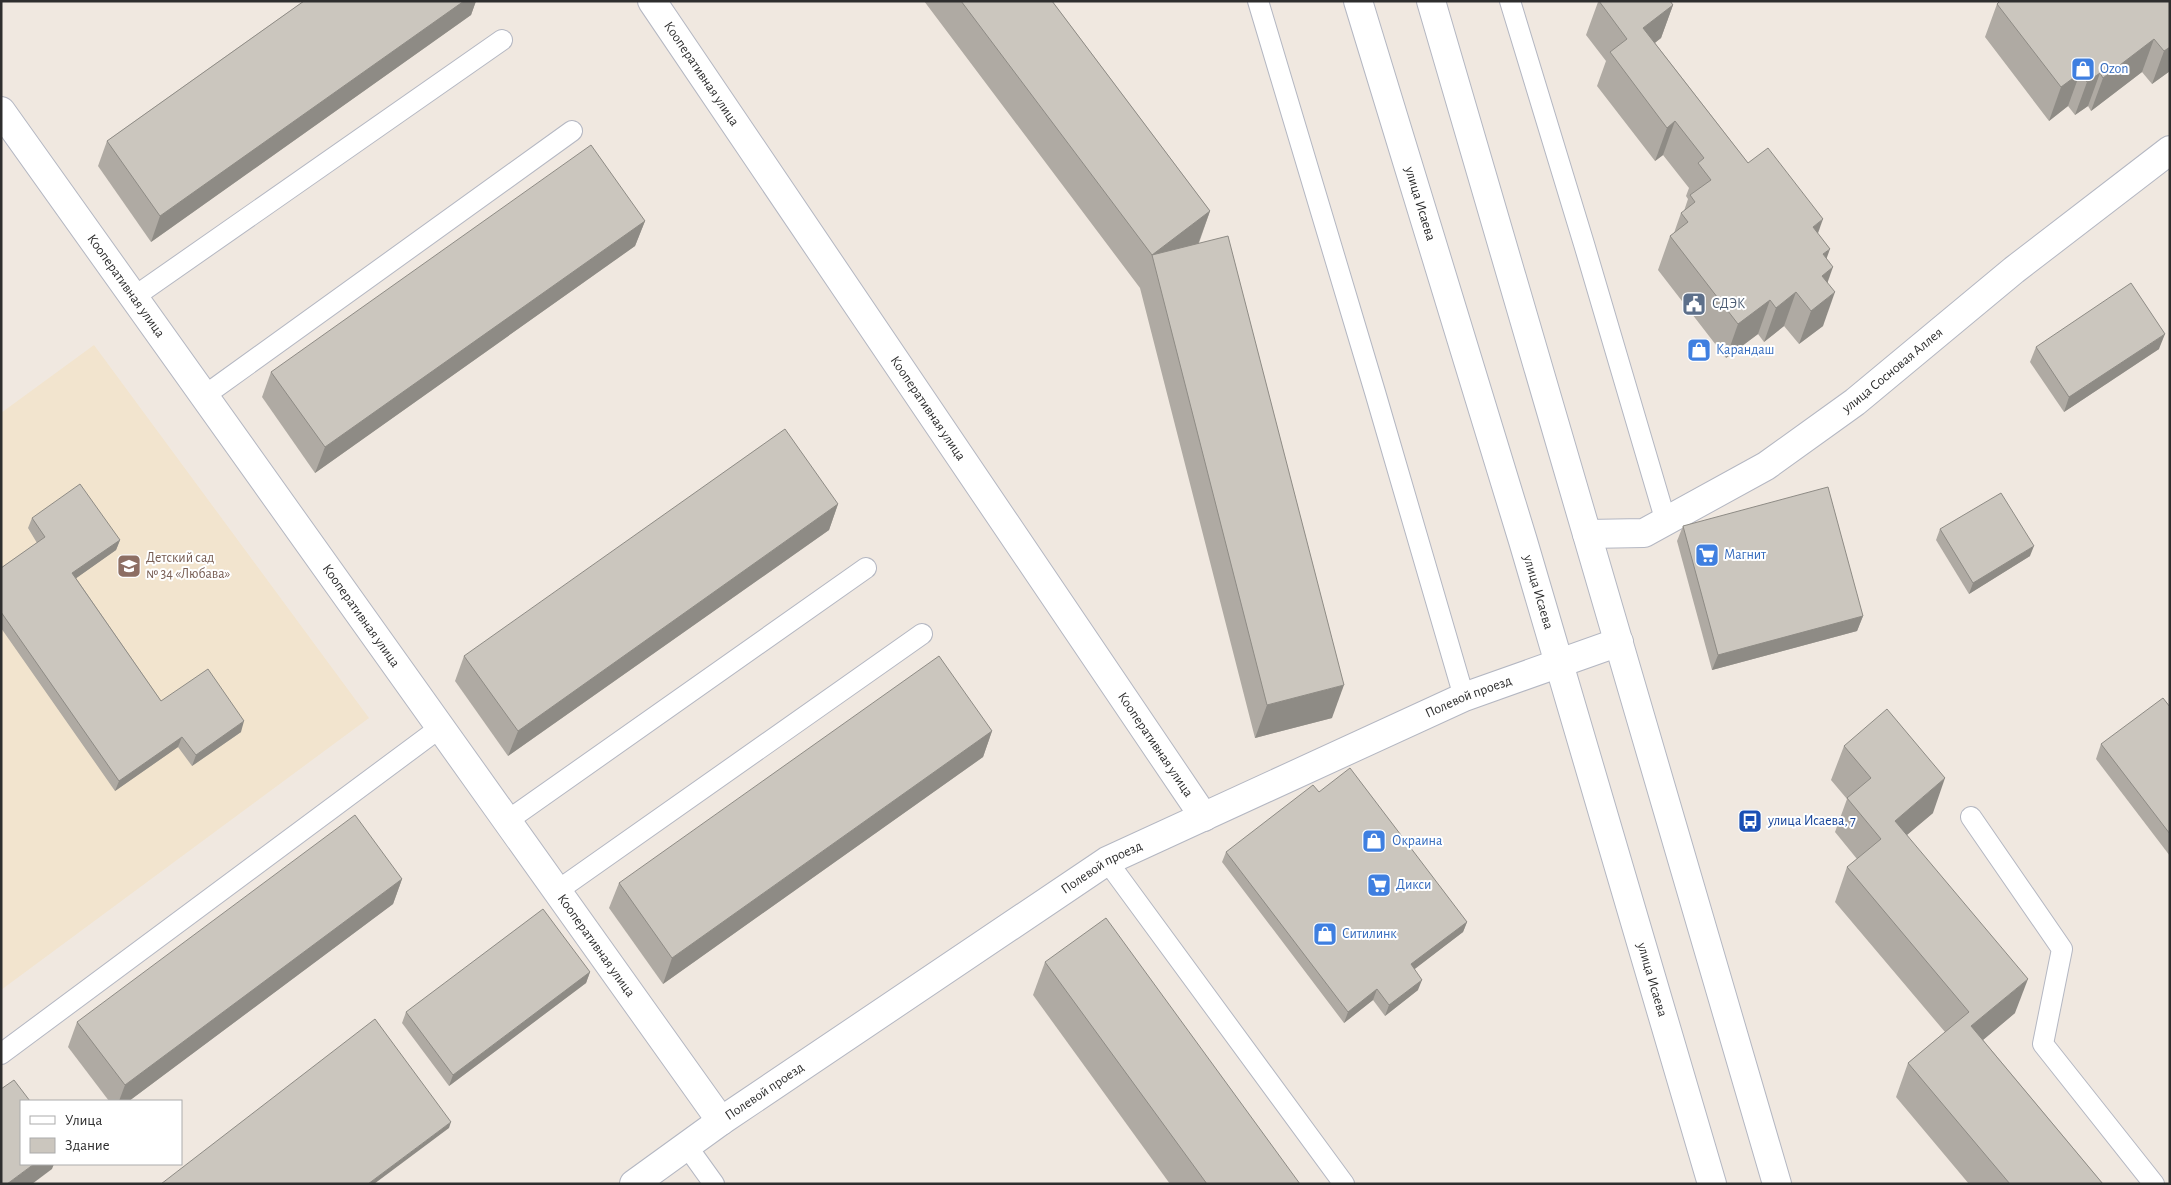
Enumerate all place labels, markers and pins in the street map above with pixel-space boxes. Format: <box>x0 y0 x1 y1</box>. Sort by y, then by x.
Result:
shop icon: Ozon <box>2070 56 2096 82</box>
place label: Ozon <box>2100 62 2128 76</box>
public building icon: СДЭК <box>1681 291 1707 317</box>
place label: СДЭК <box>1712 297 1745 311</box>
shop icon: Карандаш <box>1686 337 1712 363</box>
place label: Карандаш <box>1716 343 1775 357</box>
supermarket icon: Магнит <box>1694 542 1720 568</box>
place label: Магнит <box>1724 548 1767 562</box>
place label: Детский сад № 34 «Любава» <box>146 551 230 581</box>
school or university icon: Детский сад № 34 «Любава» <box>116 553 142 579</box>
bus stop icon: улица Исаева, 7 <box>1737 808 1763 834</box>
place label: улица Исаева, 7 <box>1767 814 1856 828</box>
shop icon: Окраина <box>1361 828 1387 854</box>
place label: Окраина <box>1392 834 1443 848</box>
supermarket icon: Дикси <box>1366 872 1392 898</box>
place label: Дикси <box>1396 878 1431 892</box>
shop icon: Ситилинк <box>1312 921 1338 947</box>
place label: Ситилинк <box>1342 927 1397 941</box>

